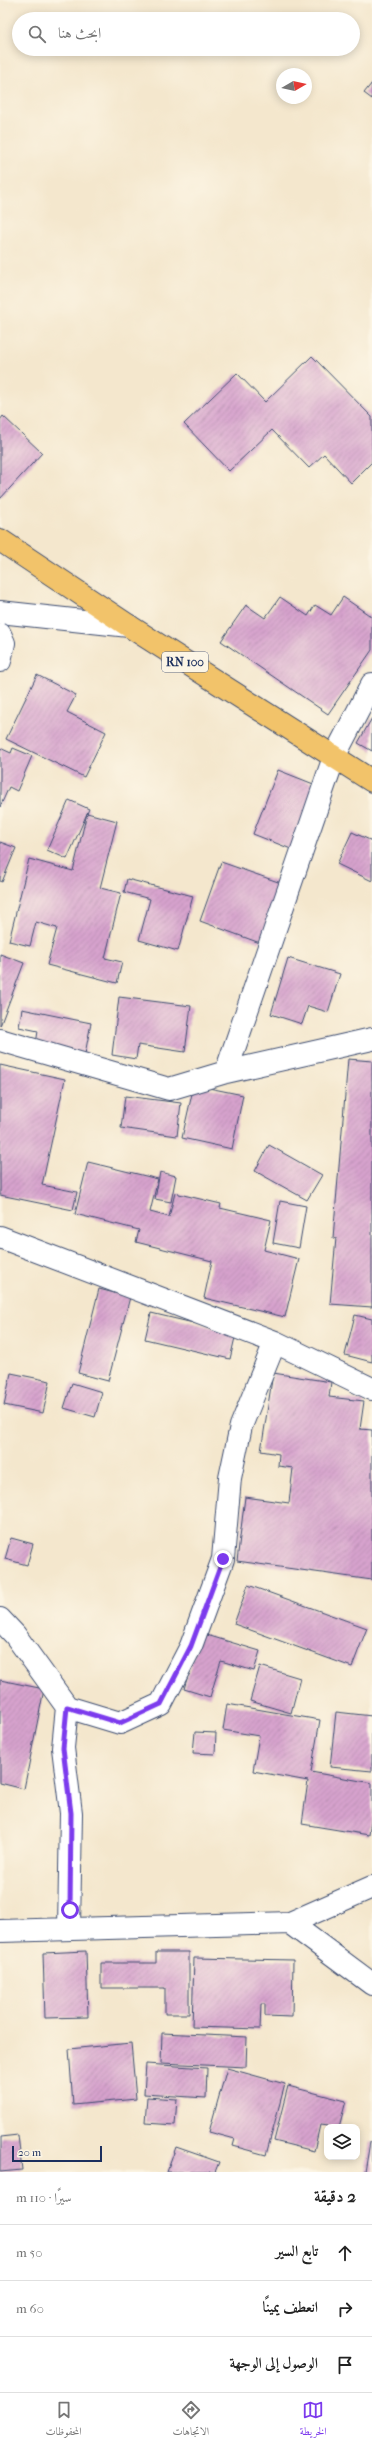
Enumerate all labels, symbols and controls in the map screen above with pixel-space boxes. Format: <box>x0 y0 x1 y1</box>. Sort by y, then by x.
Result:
search box <box>12 12 360 56</box>
icon: search <box>26 23 48 45</box>
text: ابحث هنا <box>58 24 101 42</box>
north arrow <box>276 68 312 104</box>
road number: RN 100 <box>162 652 208 672</box>
route end <box>214 1550 232 1568</box>
route start <box>61 1901 79 1919</box>
map controls <box>324 2124 360 2160</box>
button: layers <box>324 2124 360 2160</box>
scale bar <box>12 2144 102 2163</box>
text: 20 m <box>18 2146 41 2159</box>
text: 2 دقيقة <box>314 2186 356 2206</box>
text: سيرًا · 110 m <box>16 2190 72 2205</box>
text: تابع السير <box>276 2242 318 2260</box>
icon: ahead <box>334 2242 356 2264</box>
text: 50 m <box>16 2245 42 2260</box>
text: انعطف يمينًا <box>263 2298 318 2316</box>
icon: right <box>334 2298 356 2320</box>
text: 60 m <box>16 2301 44 2316</box>
text: الوصول إلى الوجهة <box>229 2354 318 2372</box>
icon: arrive <box>334 2354 356 2376</box>
tab: المحفوظات <box>45 2399 82 2442</box>
tab: الاتجاهات <box>172 2399 209 2442</box>
tab: الخريطة <box>300 2399 327 2442</box>

